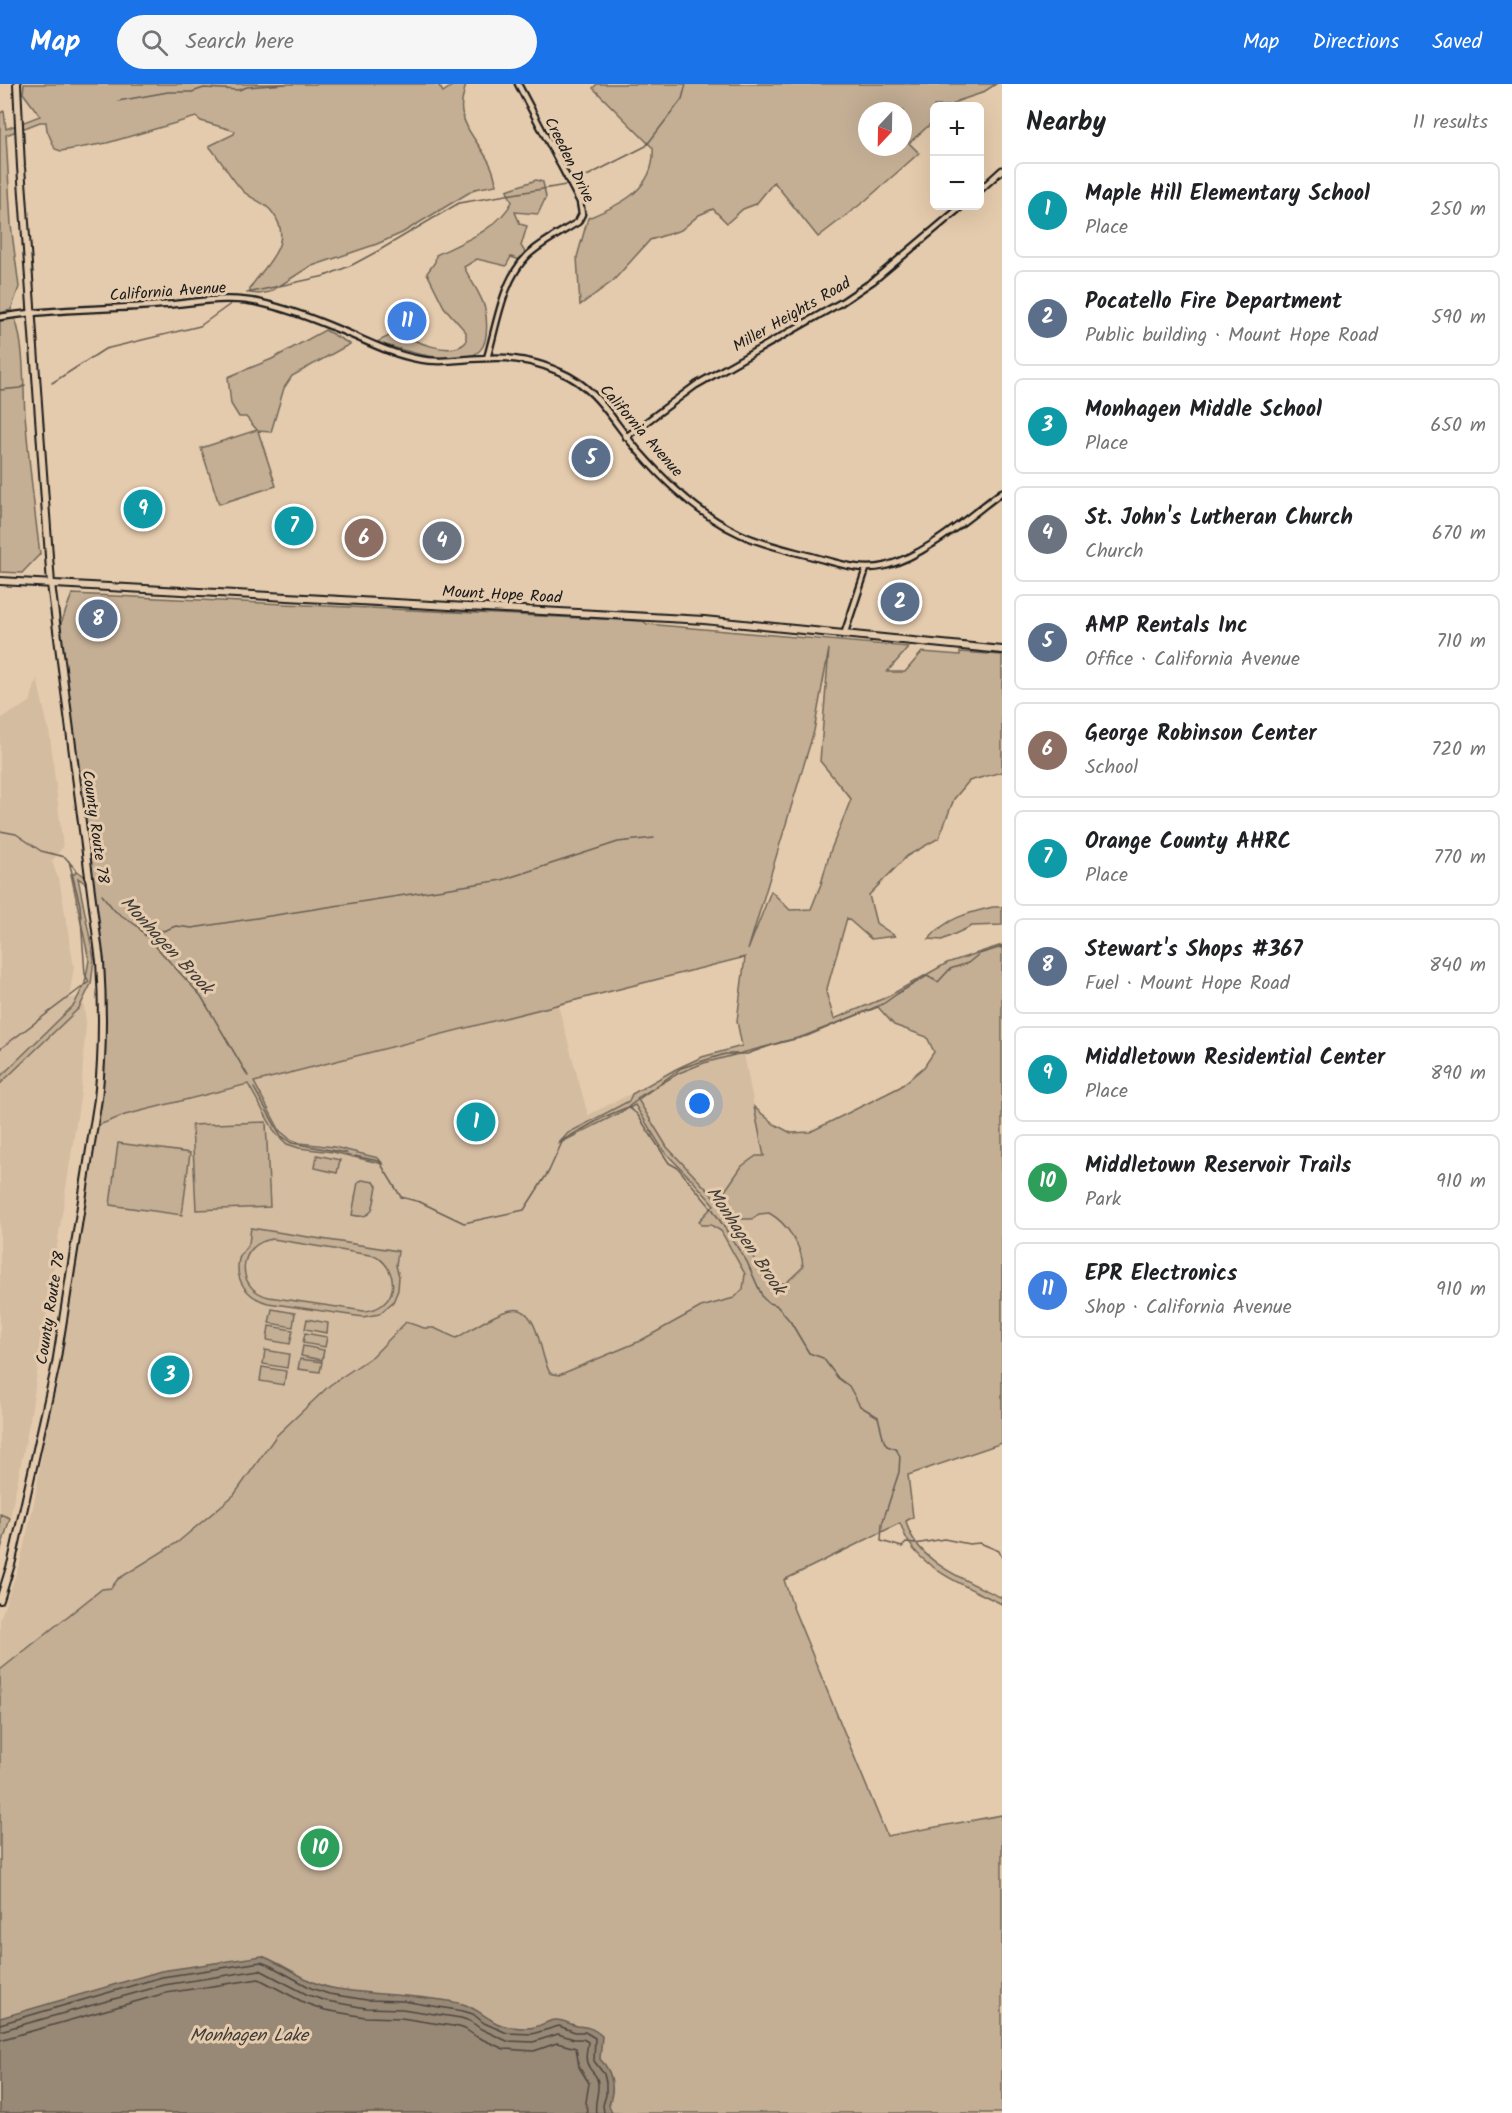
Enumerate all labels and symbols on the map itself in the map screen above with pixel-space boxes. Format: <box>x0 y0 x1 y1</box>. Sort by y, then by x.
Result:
north arrow <box>858 102 912 156</box>
street label: Creeden Drive <box>537 113 601 207</box>
street label: Miller Heights Road <box>728 271 857 359</box>
street label: California Avenue <box>109 275 227 309</box>
pin: 11 <box>388 298 426 344</box>
street label: California Avenue <box>593 379 689 483</box>
pin: 5 <box>572 436 610 481</box>
pin: 9 <box>124 486 162 532</box>
pin: 7 <box>274 504 314 548</box>
pin: 6 <box>344 516 384 560</box>
pin: 4 <box>422 518 462 564</box>
street label: Mount Hope Road <box>441 579 564 611</box>
pin: 2 <box>880 580 920 624</box>
pin: 8 <box>78 596 118 642</box>
street label: County Route 78 <box>75 769 115 886</box>
water label: Monhagen Brook <box>113 890 221 1004</box>
your location <box>685 1089 714 1118</box>
pin: 1 <box>456 1100 496 1144</box>
water label: Monhagen Brook <box>698 1181 794 1303</box>
street label: County Route 78 <box>30 1249 72 1366</box>
pin: 3 <box>150 1352 190 1398</box>
pin: 10 <box>300 1826 340 1870</box>
water label: Monhagen Lake <box>190 2022 310 2051</box>

